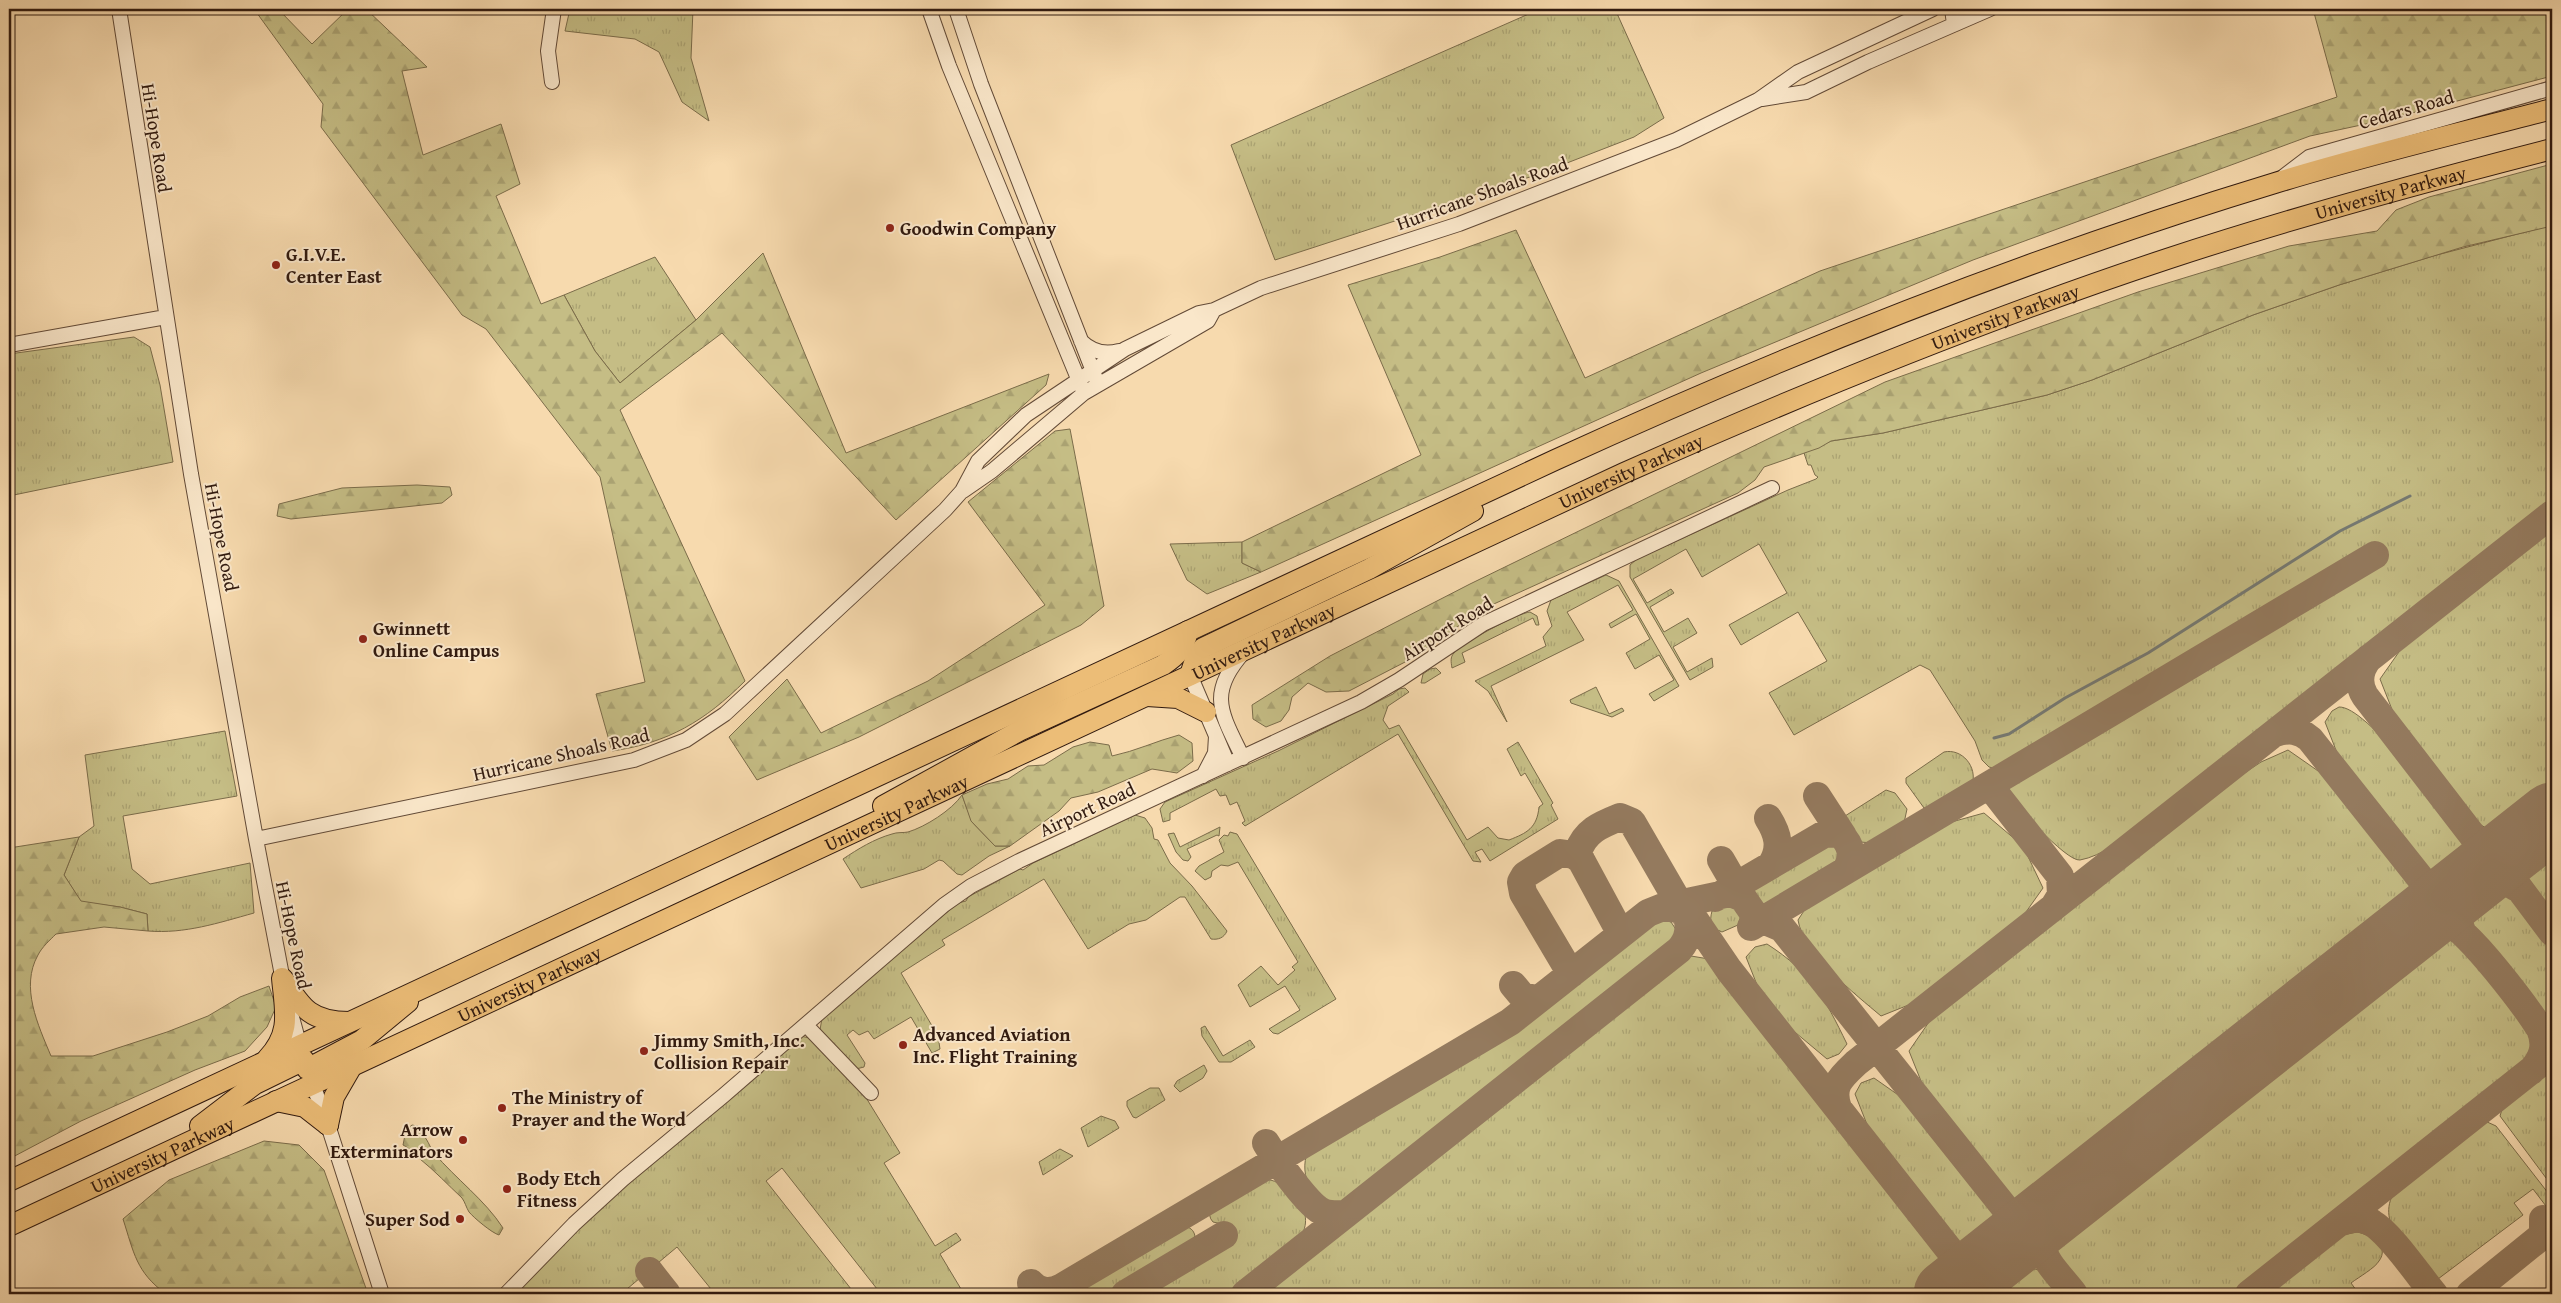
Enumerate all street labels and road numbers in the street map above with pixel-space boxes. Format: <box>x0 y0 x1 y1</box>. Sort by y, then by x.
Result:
street label: Hi-Hope Road <box>135 82 180 195</box>
street label: Cedars Road <box>2355 82 2458 136</box>
street label: Hurricane Shoals Road <box>1392 149 1572 237</box>
street label: University Parkway <box>2311 158 2470 227</box>
street label: University Parkway <box>1927 276 2083 357</box>
street label: University Parkway <box>1554 426 1708 516</box>
street label: Hi-Hope Road <box>198 480 246 594</box>
street label: Airport Road <box>1396 588 1499 667</box>
street label: University Parkway <box>1187 595 1340 687</box>
street label: Hurricane Shoals Road <box>470 720 653 788</box>
street label: University Parkway <box>820 766 973 858</box>
street label: Airport Road <box>1034 774 1140 843</box>
street label: Hi-Hope Road <box>269 878 319 992</box>
street label: University Parkway <box>453 938 606 1029</box>
street label: University Parkway <box>86 1109 239 1200</box>

